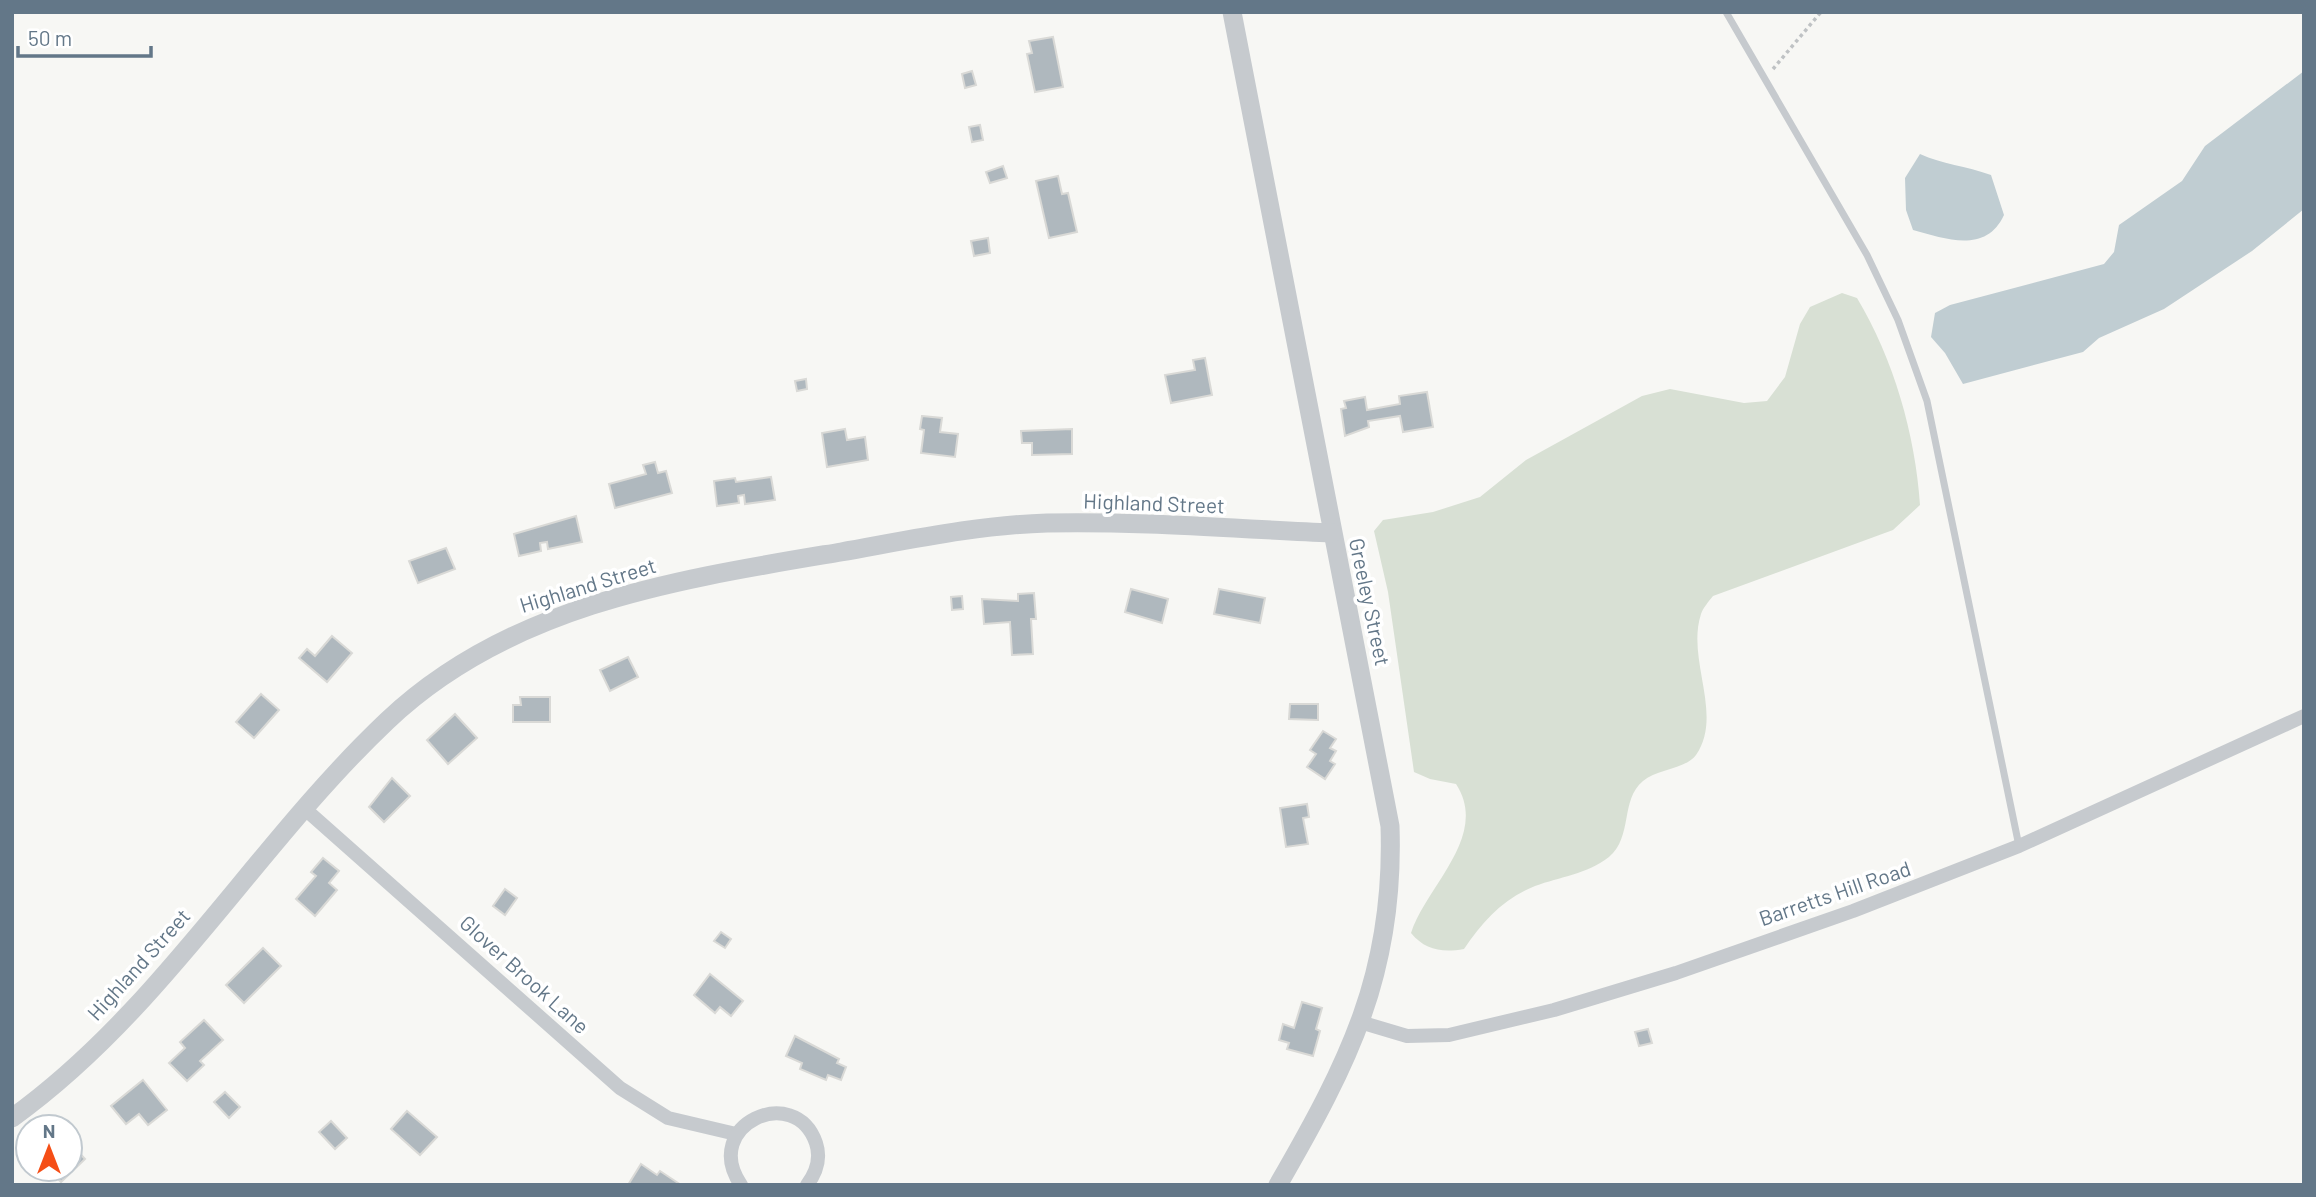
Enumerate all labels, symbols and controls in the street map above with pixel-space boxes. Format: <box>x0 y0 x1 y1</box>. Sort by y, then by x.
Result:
scale bar <box>18 14 150 58</box>
text: 50 m <box>28 25 72 50</box>
street label: Highland Street <box>1083 488 1225 517</box>
street label: Greeley Street <box>1345 536 1396 668</box>
street label: Highland Street <box>516 552 659 617</box>
street label: Barretts Hill Road <box>1755 855 1914 930</box>
street label: Highland Street <box>81 903 194 1025</box>
street label: Glover Brook Lane <box>455 909 595 1038</box>
north arrow <box>14 1113 84 1183</box>
text: N <box>43 1119 55 1142</box>

